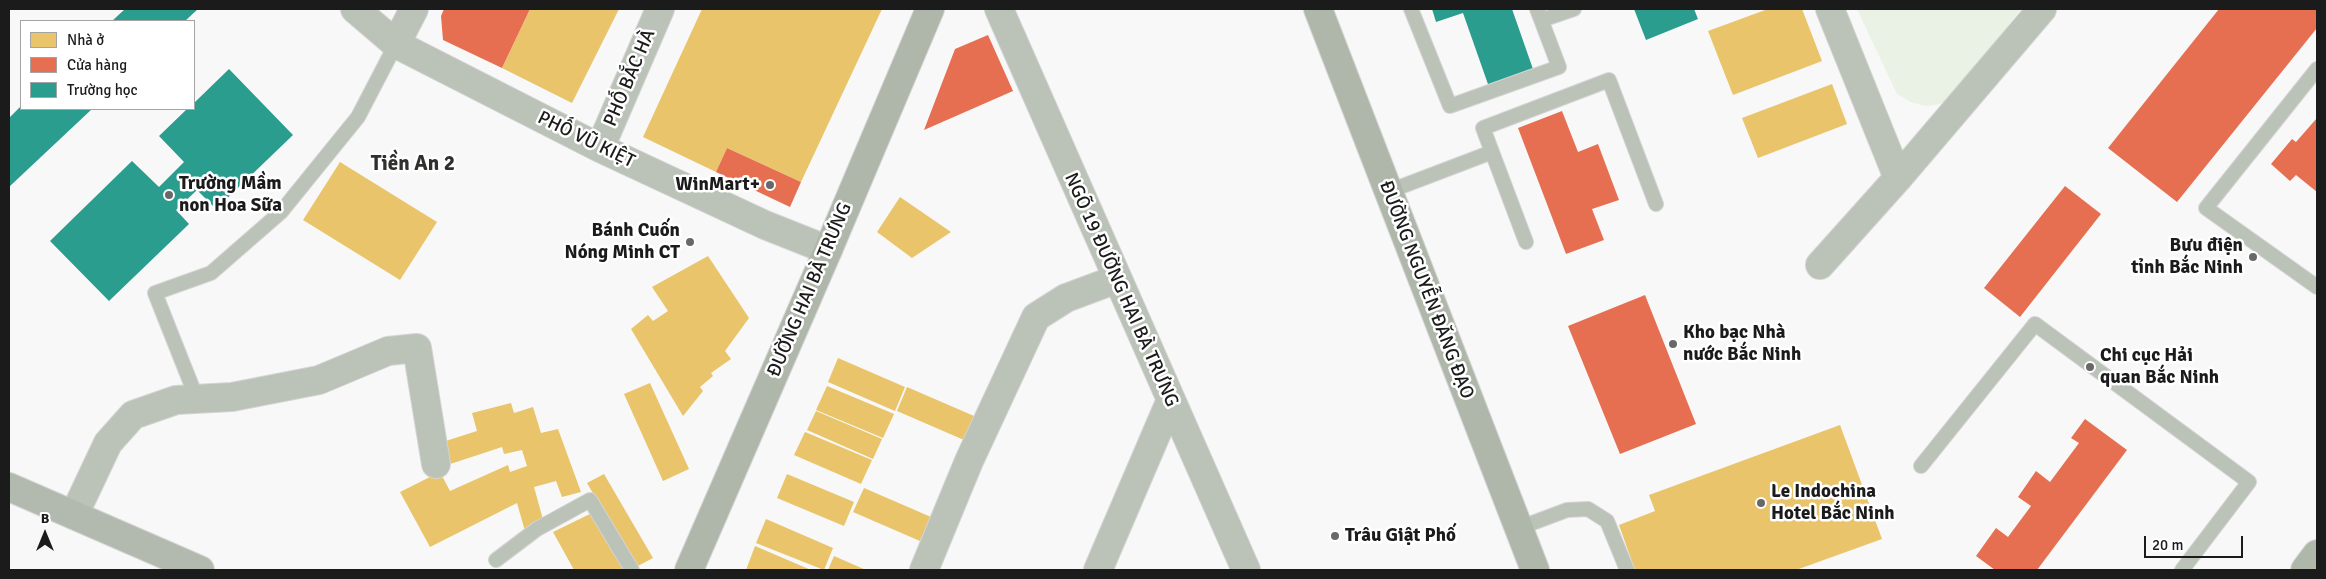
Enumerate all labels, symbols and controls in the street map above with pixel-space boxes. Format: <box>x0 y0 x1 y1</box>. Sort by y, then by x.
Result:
legend <box>20 20 195 110</box>
street label: PHỐ BẮC HÀ <box>599 26 661 130</box>
text: Nhà ở <box>67 31 104 49</box>
text: Cửa hàng <box>67 56 127 74</box>
text: Trường học <box>67 81 138 99</box>
street label: PHỐ VŨ KIỆT <box>534 107 638 173</box>
district label: Tiền An 2 <box>371 151 455 177</box>
street label: NGÕ 19 ĐƯỜNG HAI BÀ TRƯNG <box>1059 170 1183 410</box>
place label: Trường Mầm non Hoa Sữa <box>179 173 282 217</box>
place label: WinMart+ <box>676 174 760 196</box>
street label: ĐƯỜNG NGUYỄN ĐĂNG ĐẠO <box>1374 178 1478 402</box>
marker: WinMart+ <box>764 179 776 191</box>
marker: Trường Mầm non Hoa Sữa <box>163 189 175 201</box>
street label: ĐƯỜNG HAI BÀ TRƯNG <box>763 199 857 381</box>
place label: Bánh Cuốn Nóng Minh CT <box>564 220 680 264</box>
place label: Bưu điện tỉnh Bắc Ninh <box>2131 235 2243 279</box>
marker: Bánh Cuốn Nóng Minh CT <box>684 236 696 248</box>
marker: Bưu điện tỉnh Bắc Ninh <box>2247 251 2259 263</box>
place label: Kho bạc Nhà nước Bắc Ninh <box>1683 322 1801 366</box>
marker: Kho bạc Nhà nước Bắc Ninh <box>1667 338 1679 350</box>
place label: Chi cục Hải quan Bắc Ninh <box>2100 345 2219 389</box>
marker: Chi cục Hải quan Bắc Ninh <box>2084 361 2096 373</box>
place label: Le Indochina Hotel Bắc Ninh <box>1771 481 1895 525</box>
marker: Le Indochina Hotel Bắc Ninh <box>1755 497 1767 509</box>
north arrow <box>20 509 70 559</box>
text: B <box>41 510 49 527</box>
place label: Trâu Giật Phố <box>1345 525 1456 547</box>
scale bar <box>2146 526 2245 558</box>
marker: Trâu Giật Phố <box>1329 530 1341 542</box>
text: 20 m <box>2152 536 2183 554</box>

